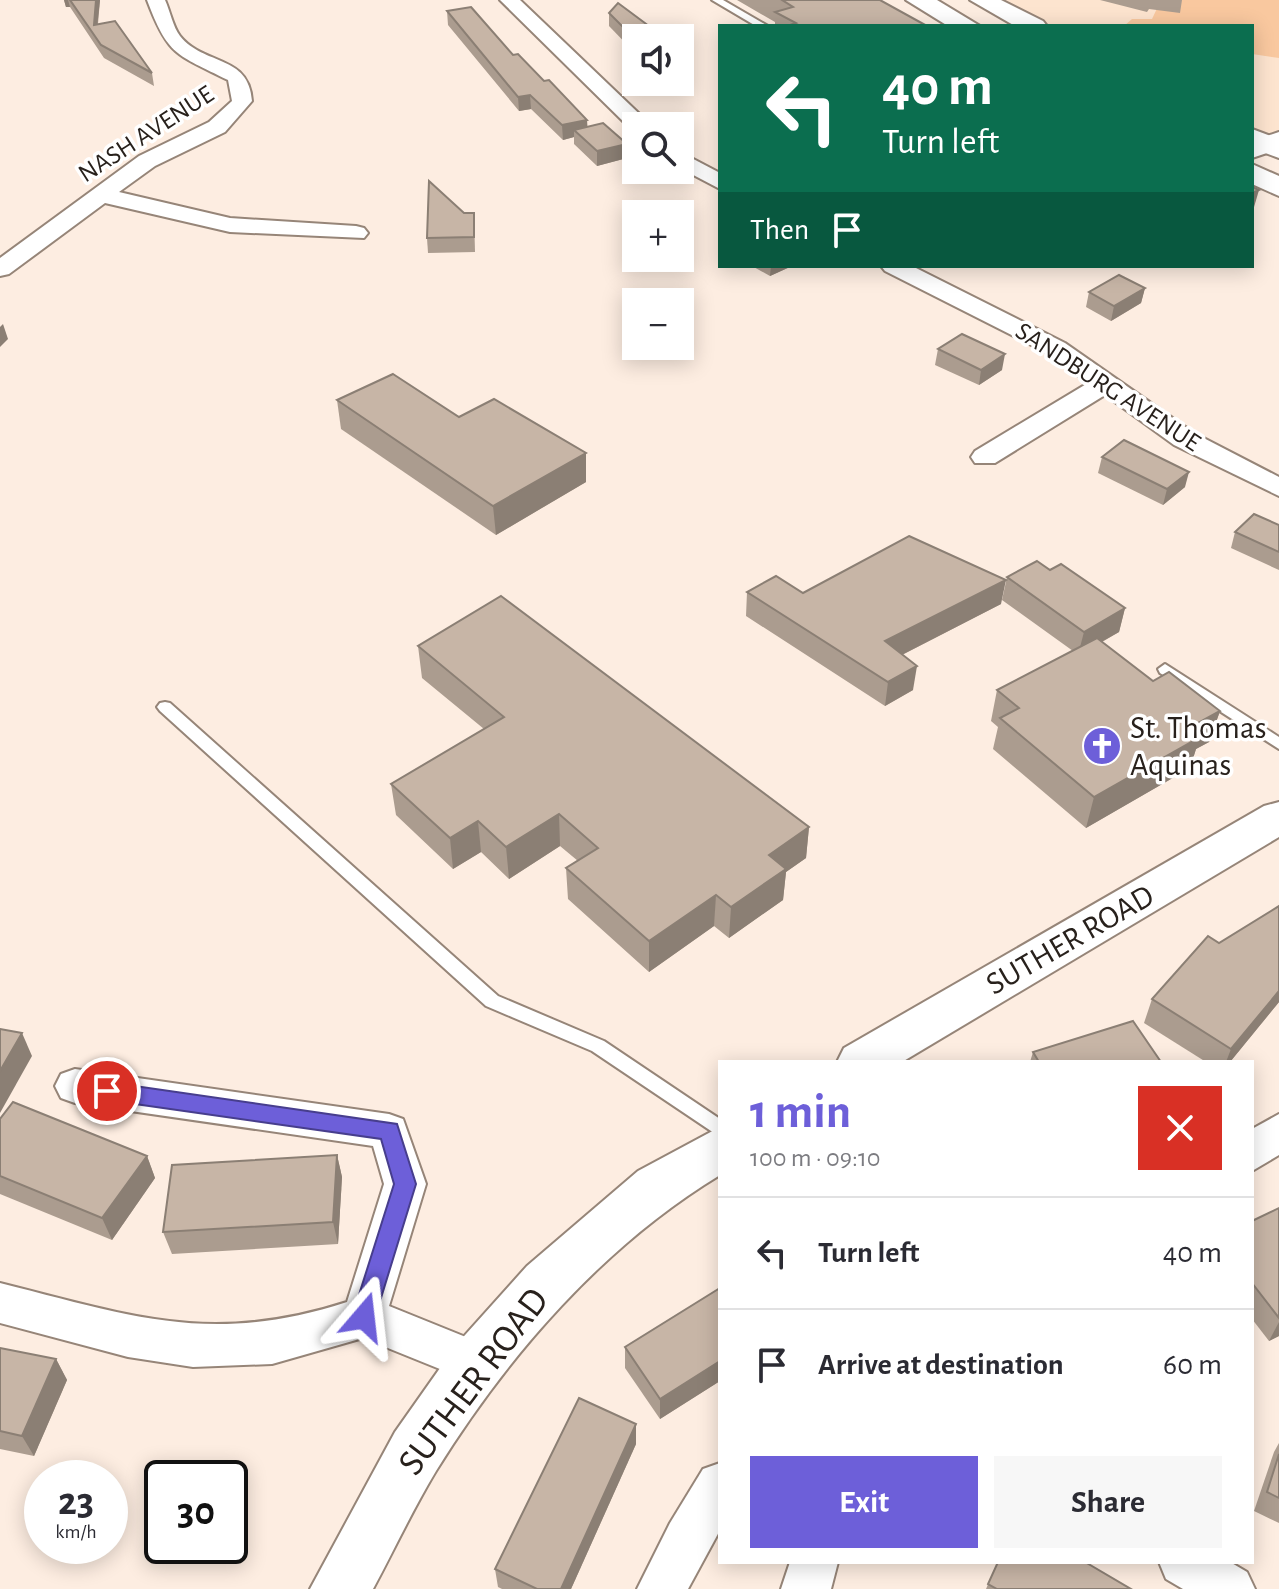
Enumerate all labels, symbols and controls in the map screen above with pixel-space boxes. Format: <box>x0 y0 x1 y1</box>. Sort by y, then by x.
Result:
map controls <box>622 24 694 360</box>
button: sound <box>622 24 694 96</box>
icon: left <box>750 56 854 160</box>
text: 40 m <box>882 59 993 115</box>
street label: NASH AVENUE <box>74 81 218 187</box>
button: search <box>622 112 694 184</box>
text: Turn left <box>882 124 999 160</box>
button: + <box>622 200 694 272</box>
icon: arrive <box>825 208 869 252</box>
text: Then <box>750 215 809 245</box>
button: − <box>622 288 694 360</box>
street label: SANDBURG AVENUE <box>1011 318 1205 456</box>
place label: St. Thomas Aquinas <box>1130 712 1267 781</box>
church icon: St. Thomas Aquinas <box>1081 725 1123 767</box>
street label: SUTHER ROAD <box>981 879 1159 1001</box>
pin <box>73 1057 141 1125</box>
icon: arrive <box>85 1069 129 1113</box>
button: close <box>1138 1086 1222 1170</box>
text: 1 min <box>750 1089 851 1137</box>
text: 100 m · 09:10 <box>750 1145 881 1171</box>
icon: left <box>750 1231 794 1275</box>
text: Turn left <box>818 1238 919 1268</box>
text: 40 m <box>1163 1238 1222 1268</box>
position arrow <box>322 1275 406 1359</box>
street label: SUTHER ROAD <box>392 1282 556 1482</box>
icon: arrive <box>750 1343 794 1387</box>
text: Arrive at destination <box>818 1350 1064 1380</box>
text: 60 m <box>1163 1350 1222 1380</box>
button: Exit <box>750 1456 978 1548</box>
button: Share <box>994 1456 1222 1548</box>
speed limit sign: 30 <box>144 1460 248 1564</box>
text: 23 <box>58 1482 94 1522</box>
text: km/h <box>55 1522 97 1542</box>

